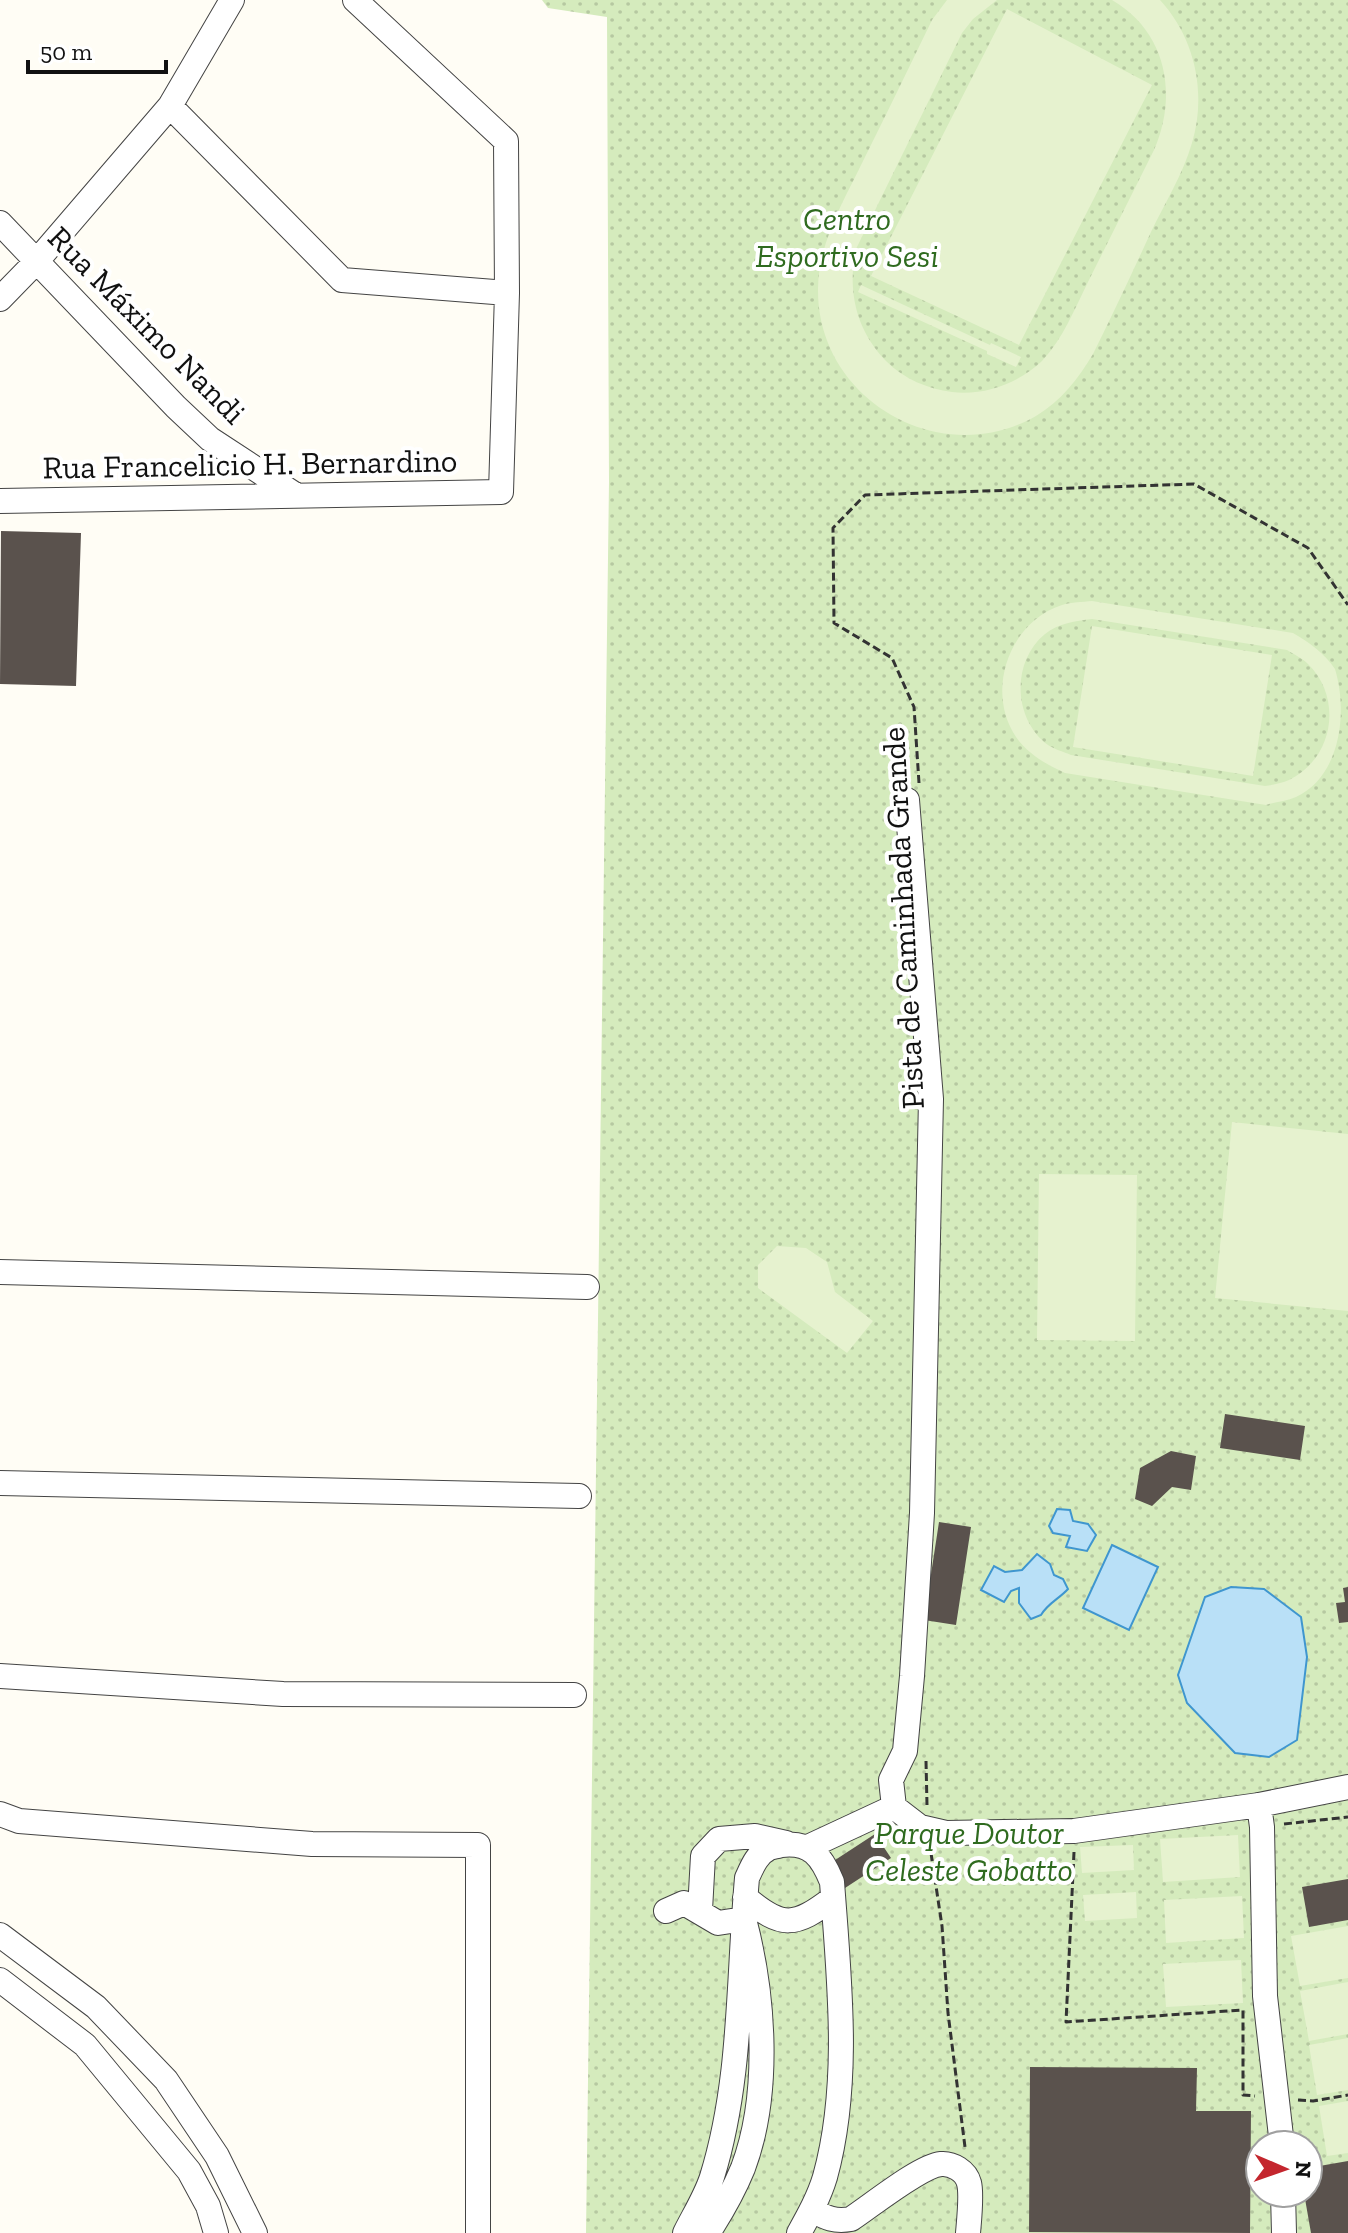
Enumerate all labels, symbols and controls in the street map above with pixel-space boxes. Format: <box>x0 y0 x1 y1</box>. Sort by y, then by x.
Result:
scale bar <box>28 24 166 74</box>
text: 50 m <box>40 37 93 66</box>
park label: Centro Esportivo Sesi <box>755 200 939 275</box>
street label: Rua Máximo Nandi <box>40 218 254 432</box>
street label: Rua Francelicio H. Bernardino <box>42 441 458 487</box>
street label: Pista de Caminhada Grande <box>874 726 932 1110</box>
park label: Parque Doutor Celeste Gobatto <box>865 1814 1073 1889</box>
north arrow <box>1244 2129 1324 2209</box>
text: N <box>1290 2161 1317 2179</box>

